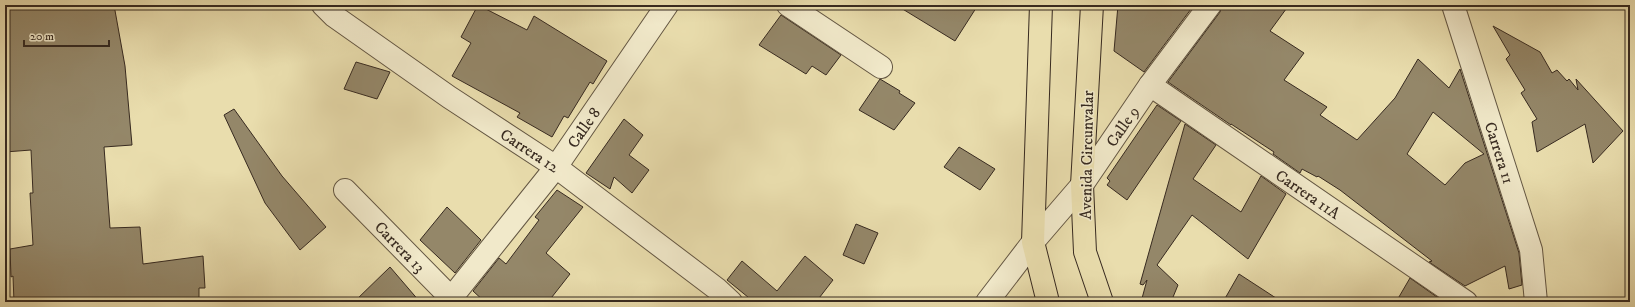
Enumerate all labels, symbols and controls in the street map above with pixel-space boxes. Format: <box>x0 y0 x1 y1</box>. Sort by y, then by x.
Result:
scale bar <box>24 22 109 48</box>
text: 20 m <box>30 29 54 44</box>
street label: Avenida Circunvalar <box>1076 90 1098 220</box>
street label: Calle 9 <box>1102 102 1144 151</box>
street label: Calle 8 <box>563 104 605 152</box>
street label: Carrera 11 <box>1480 120 1518 187</box>
street label: Carrera 12 <box>496 124 563 177</box>
street label: Carrera 11A <box>1272 165 1345 224</box>
street label: Carrera 13 <box>370 217 429 277</box>

